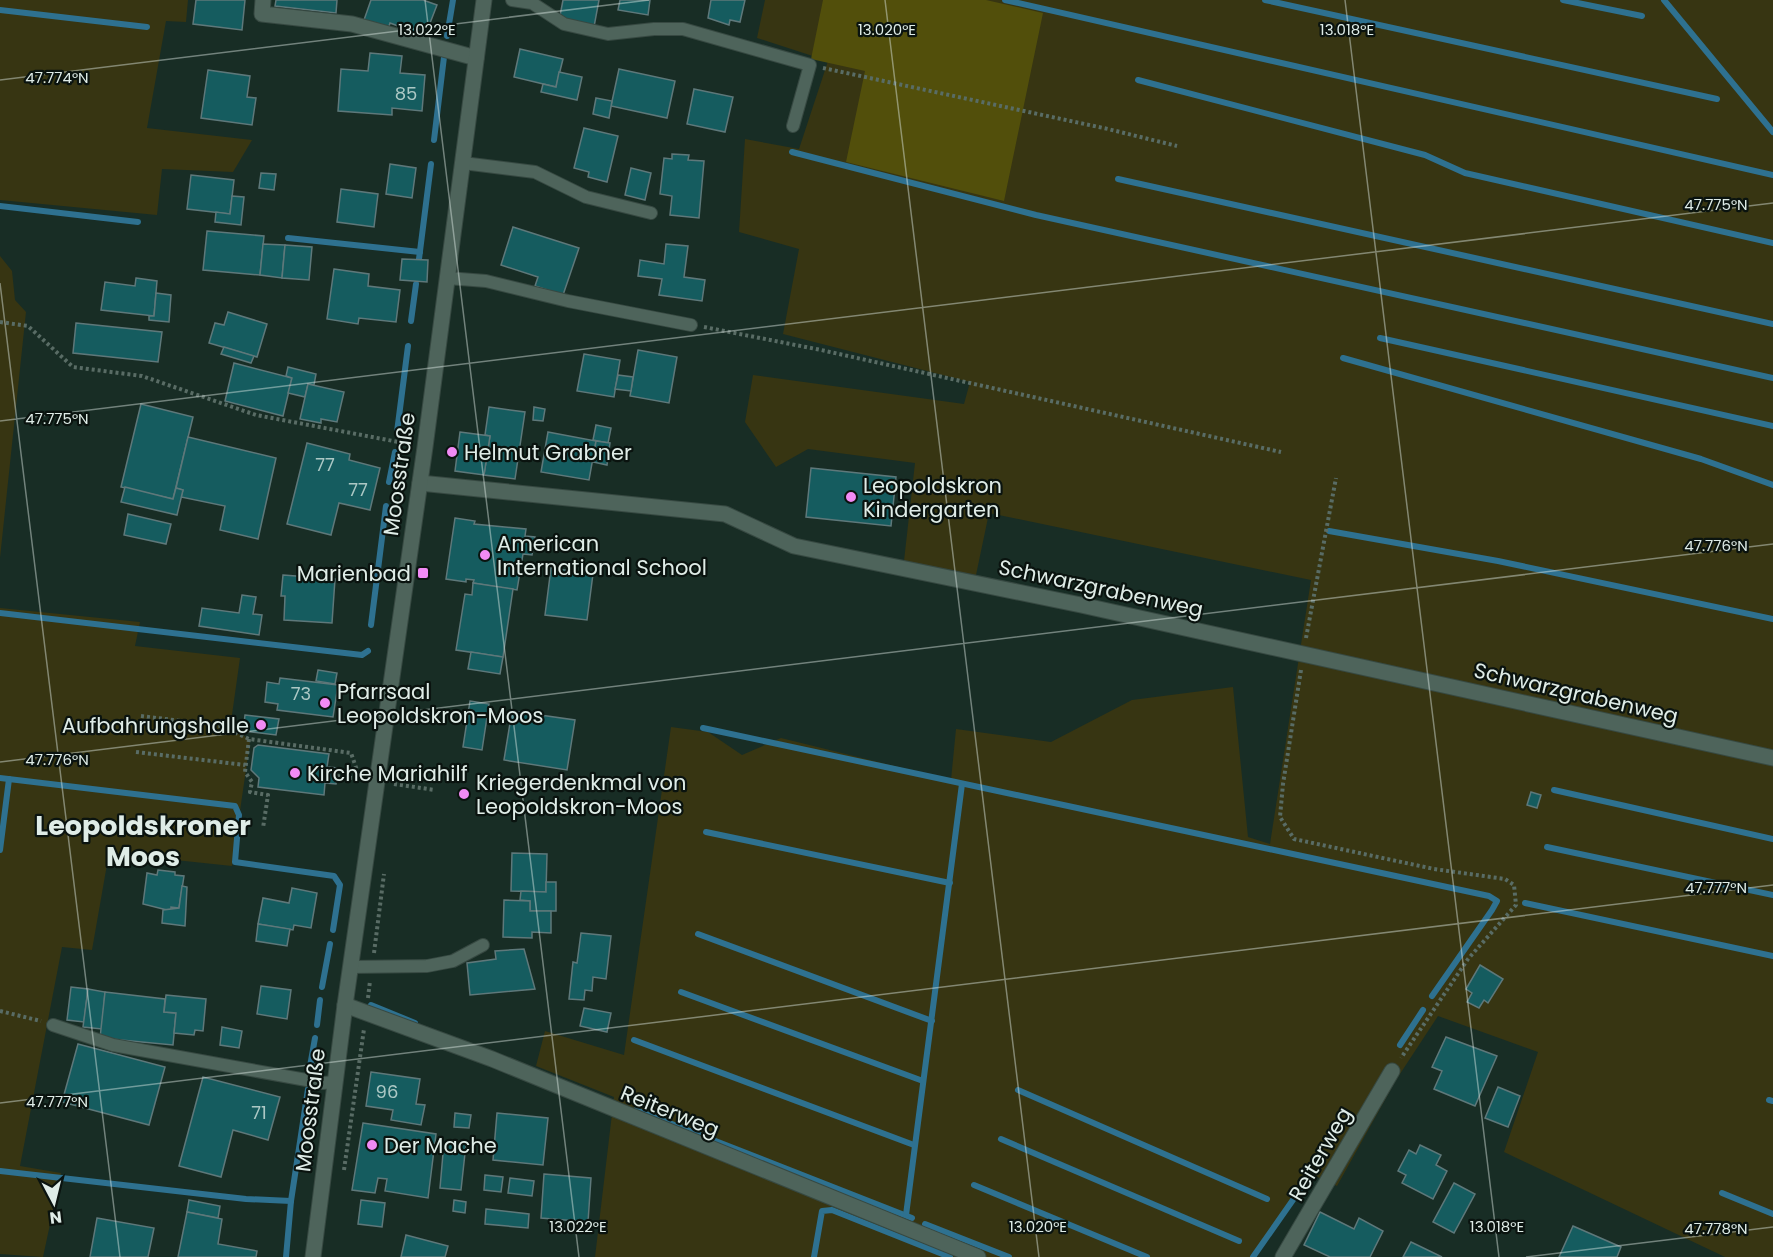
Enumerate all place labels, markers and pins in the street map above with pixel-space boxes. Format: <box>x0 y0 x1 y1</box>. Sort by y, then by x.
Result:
place label: Helmut Grabner <box>464 438 632 467</box>
marker: Helmut Grabner <box>445 445 459 459</box>
place label: Leopoldskron Kindergarten <box>863 471 1002 524</box>
marker: Leopoldskron Kindergarten <box>844 490 858 504</box>
place label: American International School <box>497 529 707 582</box>
marker: American International School <box>478 548 492 562</box>
place label: Marienbad <box>297 559 411 588</box>
marker: Marienbad <box>416 566 430 580</box>
place label: Pfarrsaal Leopoldskron-Moos <box>337 677 544 730</box>
marker: Pfarrsaal Leopoldskron-Moos <box>318 696 332 710</box>
place label: Aufbahrungshalle <box>62 711 249 740</box>
marker: Aufbahrungshalle <box>254 718 268 732</box>
place label: Kirche Mariahilf <box>307 759 468 788</box>
marker: Kirche Mariahilf <box>288 766 302 780</box>
place label: Kriegerdenkmal von Leopoldskron-Moos <box>476 768 686 821</box>
marker: Kriegerdenkmal von Leopoldskron-Moos <box>457 787 471 801</box>
place label: Der Mache <box>384 1131 497 1160</box>
marker: Der Mache <box>365 1138 379 1152</box>

